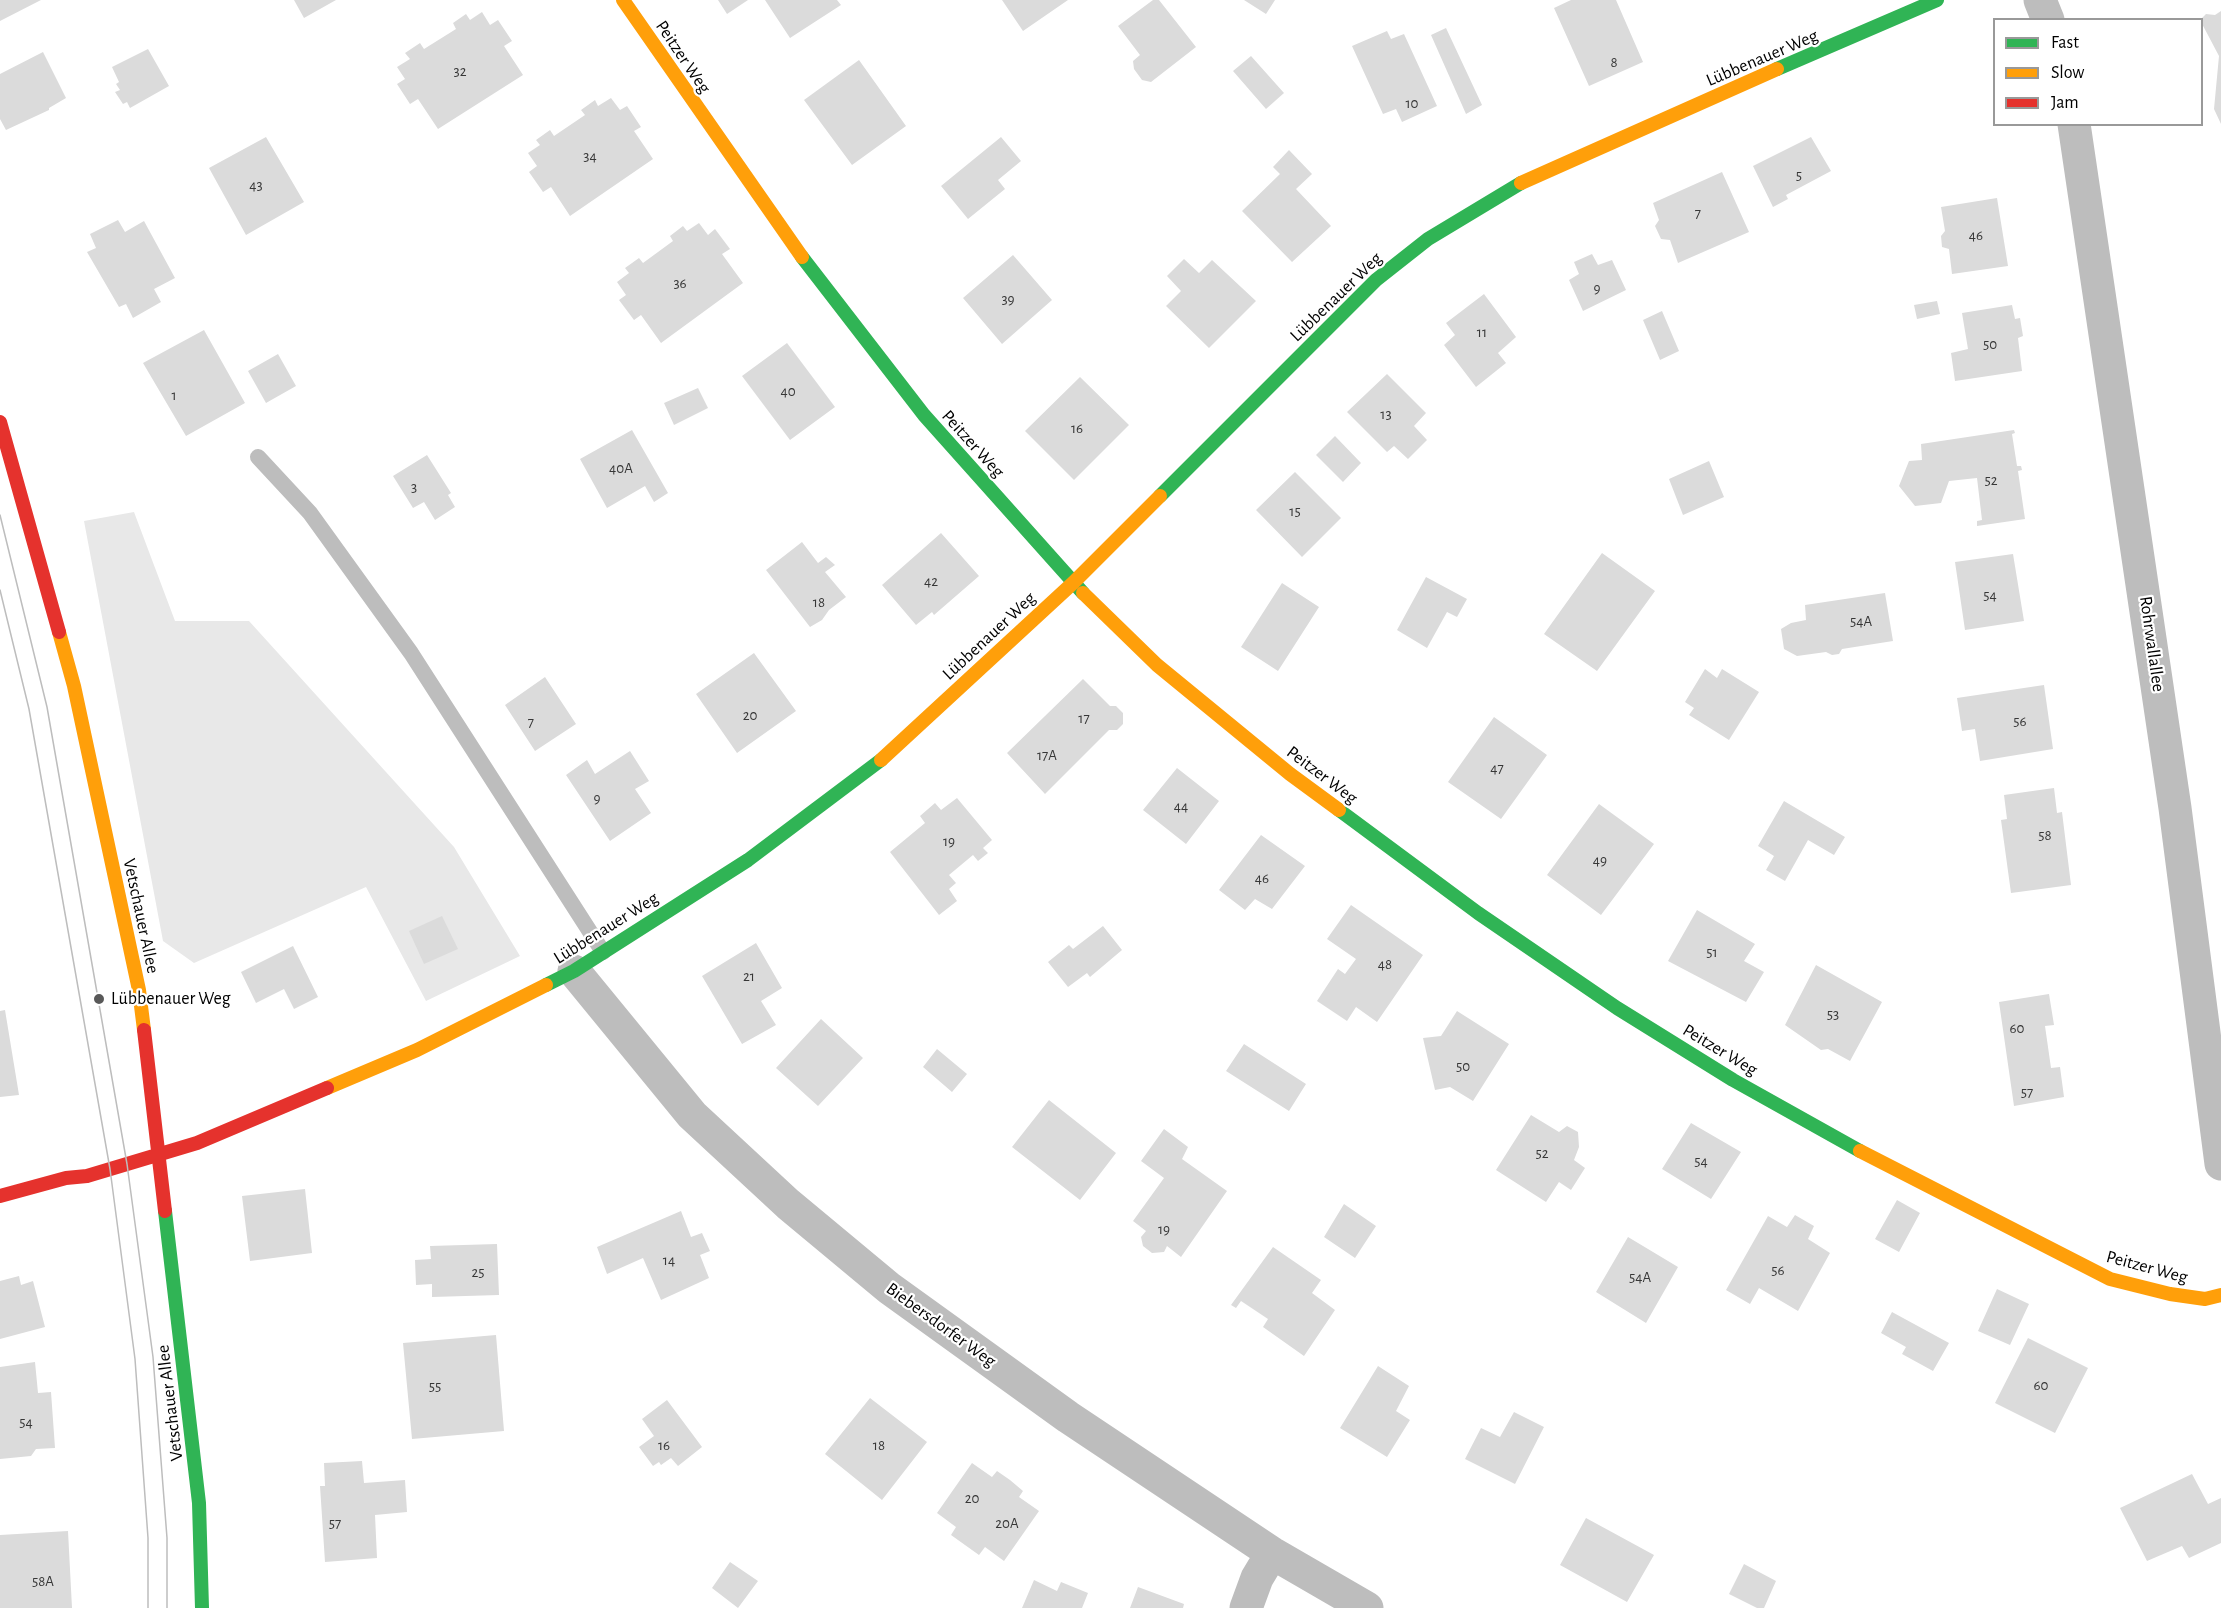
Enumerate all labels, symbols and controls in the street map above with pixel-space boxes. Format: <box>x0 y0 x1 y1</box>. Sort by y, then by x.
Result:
street label: Peitzer Weg <box>651 16 715 98</box>
legend <box>1993 18 2203 126</box>
street label: Lübbenauer Weg <box>1703 25 1821 91</box>
text: Fast <box>2051 34 2079 52</box>
house number: 8 <box>1610 53 1618 71</box>
house number: 32 <box>453 62 467 80</box>
text: Slow <box>2051 64 2084 82</box>
house number: 10 <box>1405 94 1419 112</box>
text: Jam <box>2051 94 2079 112</box>
house number: 34 <box>583 147 597 165</box>
house number: 5 <box>1796 166 1802 184</box>
house number: 43 <box>249 176 263 194</box>
house number: 7 <box>1695 204 1701 222</box>
house number: 46 <box>1969 226 1983 244</box>
street label: Lübbenauer Weg <box>1286 248 1386 346</box>
house number: 36 <box>673 274 687 292</box>
house number: 9 <box>1593 279 1601 297</box>
house number: 39 <box>1001 290 1015 308</box>
house number: 11 <box>1477 323 1487 341</box>
house number: 50 <box>1983 335 1997 353</box>
house number: 40 <box>780 382 796 400</box>
house number: 1 <box>171 386 177 404</box>
house number: 13 <box>1380 405 1392 423</box>
street label: Peitzer Weg <box>937 406 1009 482</box>
house number: 16 <box>1071 419 1083 437</box>
house number: 40A <box>609 459 633 477</box>
house number: 52 <box>1984 471 1998 489</box>
house number: 3 <box>411 478 417 496</box>
house number: 15 <box>1289 502 1301 520</box>
house number: 42 <box>924 572 938 590</box>
house number: 54 <box>1983 586 1997 604</box>
street label: Lübbenauer Weg <box>938 587 1040 685</box>
house number: 18 <box>813 593 825 611</box>
street label: Rohrwallallee <box>2135 595 2169 693</box>
house number: 54A <box>1850 612 1872 630</box>
house number: 20 <box>743 706 757 724</box>
house number: 17 <box>1078 709 1090 727</box>
house number: 56 <box>2013 712 2027 730</box>
house number: 7 <box>528 713 534 731</box>
street label: Peitzer Weg <box>1282 741 1362 809</box>
house number: 17A <box>1037 746 1057 764</box>
house number: 47 <box>1490 759 1504 777</box>
house number: 9 <box>593 789 601 807</box>
house number: 44 <box>1174 797 1188 815</box>
house number: 58 <box>2038 826 2052 844</box>
house number: 19 <box>943 832 955 850</box>
house number: 49 <box>1593 851 1607 869</box>
street label: Vetschauer Allee <box>118 857 164 975</box>
house number: 46 <box>1255 869 1269 887</box>
street label: Lübbenauer Weg <box>550 887 662 969</box>
house number: 51 <box>1706 943 1718 961</box>
house number: 48 <box>1378 955 1392 973</box>
house number: 21 <box>743 967 755 985</box>
place label: Lübbenauer Weg <box>111 988 230 1010</box>
marker: Lübbenauer Weg <box>92 992 106 1006</box>
house number: 53 <box>1827 1005 1839 1023</box>
street label: Peitzer Weg <box>1679 1019 1761 1081</box>
house number: 60 <box>2010 1019 2024 1037</box>
house number: 50 <box>1456 1057 1470 1075</box>
house number: 57 <box>2021 1083 2033 1101</box>
house number: 52 <box>1535 1144 1549 1162</box>
house number: 54 <box>1694 1152 1708 1170</box>
house number: 19 <box>1158 1220 1170 1238</box>
street label: Peitzer Weg <box>2104 1246 2190 1288</box>
house number: 14 <box>663 1251 675 1269</box>
house number: 56 <box>1771 1261 1785 1279</box>
house number: 25 <box>471 1263 485 1281</box>
house number: 54A <box>1629 1268 1651 1286</box>
street label: Biebersdorfer Weg <box>882 1278 1000 1372</box>
street label: Vetschauer Allee <box>152 1344 188 1462</box>
house number: 60 <box>2034 1376 2048 1394</box>
house number: 55 <box>429 1377 441 1395</box>
house number: 54 <box>19 1413 33 1431</box>
house number: 16 <box>658 1436 670 1454</box>
house number: 18 <box>873 1436 885 1454</box>
house number: 20 <box>965 1489 979 1507</box>
house number: 57 <box>329 1514 341 1532</box>
house number: 20A <box>995 1514 1019 1532</box>
house number: 58A <box>32 1572 54 1590</box>

